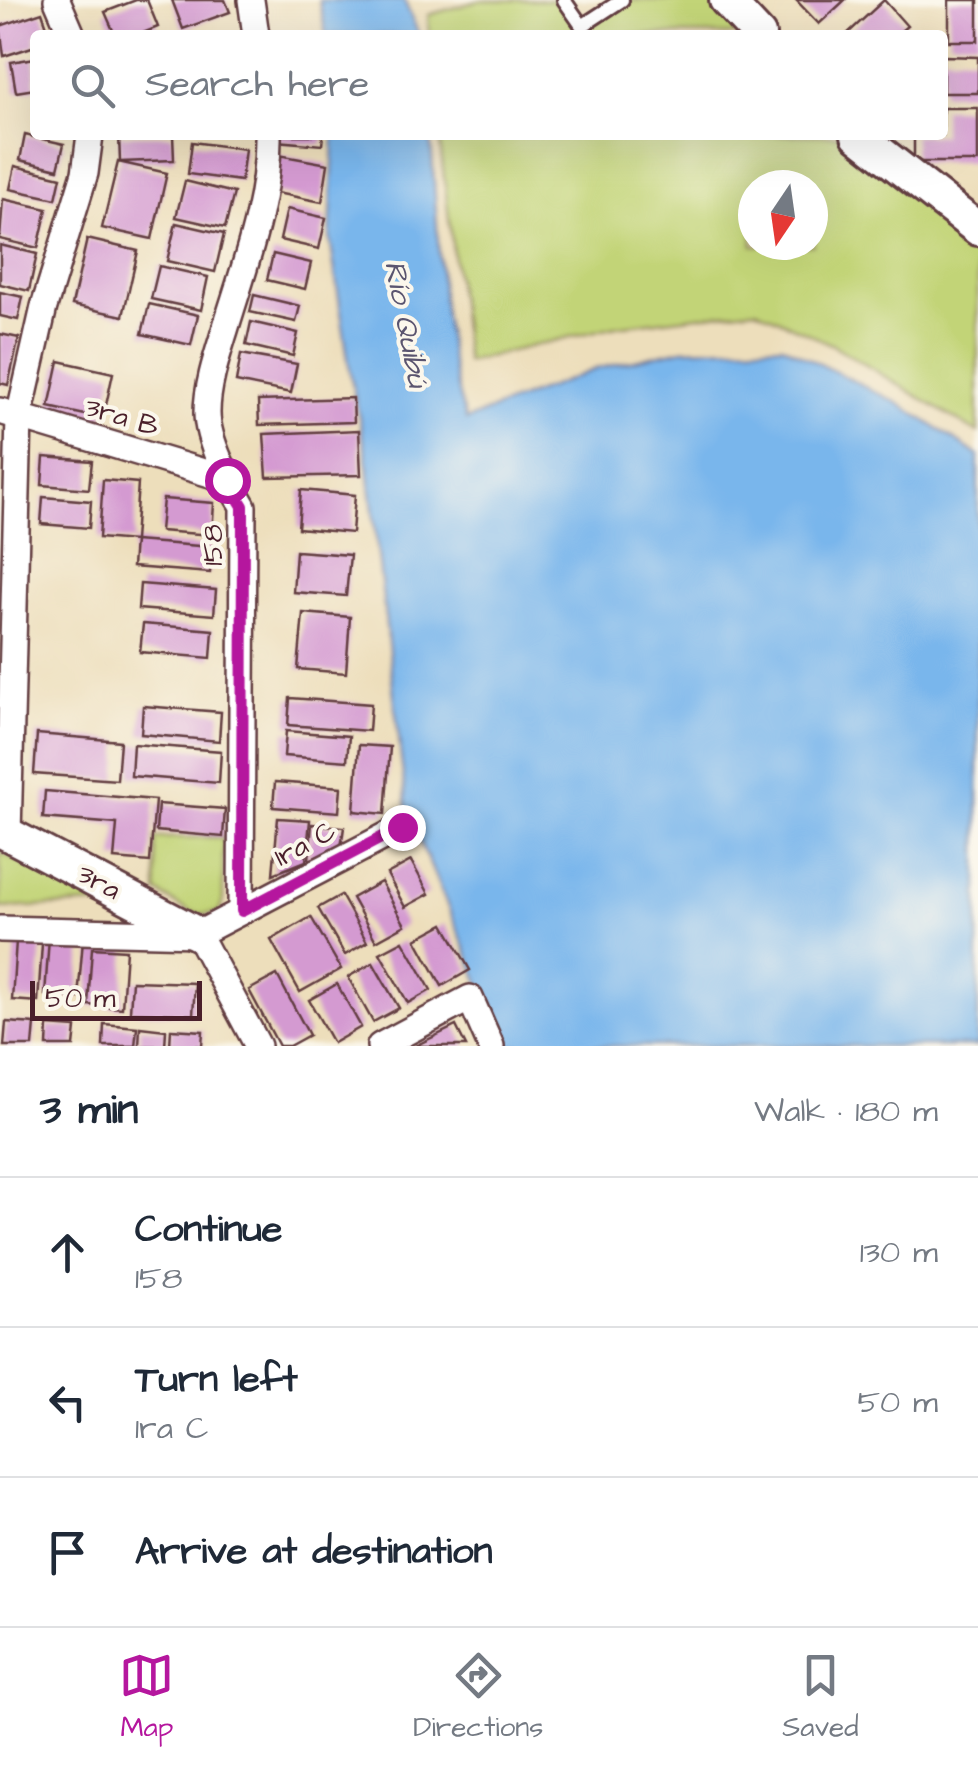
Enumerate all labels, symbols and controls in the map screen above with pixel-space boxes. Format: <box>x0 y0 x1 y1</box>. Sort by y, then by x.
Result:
search box <box>30 30 948 140</box>
icon: search <box>65 58 120 113</box>
text: Search here <box>145 59 369 111</box>
north arrow <box>738 170 828 260</box>
water label: Río Quibú <box>373 257 439 393</box>
street label: 3ra B <box>80 387 164 447</box>
route start <box>205 458 251 504</box>
street label: 158 <box>194 524 233 566</box>
route end <box>380 805 426 851</box>
street label: 1ra C <box>267 812 343 876</box>
street label: 3ra <box>70 854 128 910</box>
scale bar <box>30 976 202 1020</box>
text: 50 m <box>45 979 116 1018</box>
text: 3 min <box>40 1082 138 1140</box>
text: Walk · 180 m <box>754 1089 938 1134</box>
text: Continue <box>135 1204 282 1256</box>
icon: ahead <box>40 1225 95 1280</box>
text: 130 m <box>860 1230 938 1275</box>
text: 158 <box>135 1256 183 1301</box>
text: Turn left <box>135 1354 298 1406</box>
icon: left <box>40 1375 95 1430</box>
text: 50 m <box>857 1380 938 1425</box>
text: 1ra C <box>135 1406 209 1451</box>
icon: arrive <box>40 1525 95 1580</box>
text: Arrive at destination <box>135 1526 492 1578</box>
tab: Map <box>119 1648 174 1747</box>
tab: Directions <box>413 1648 543 1747</box>
tab: Saved <box>782 1648 859 1747</box>

